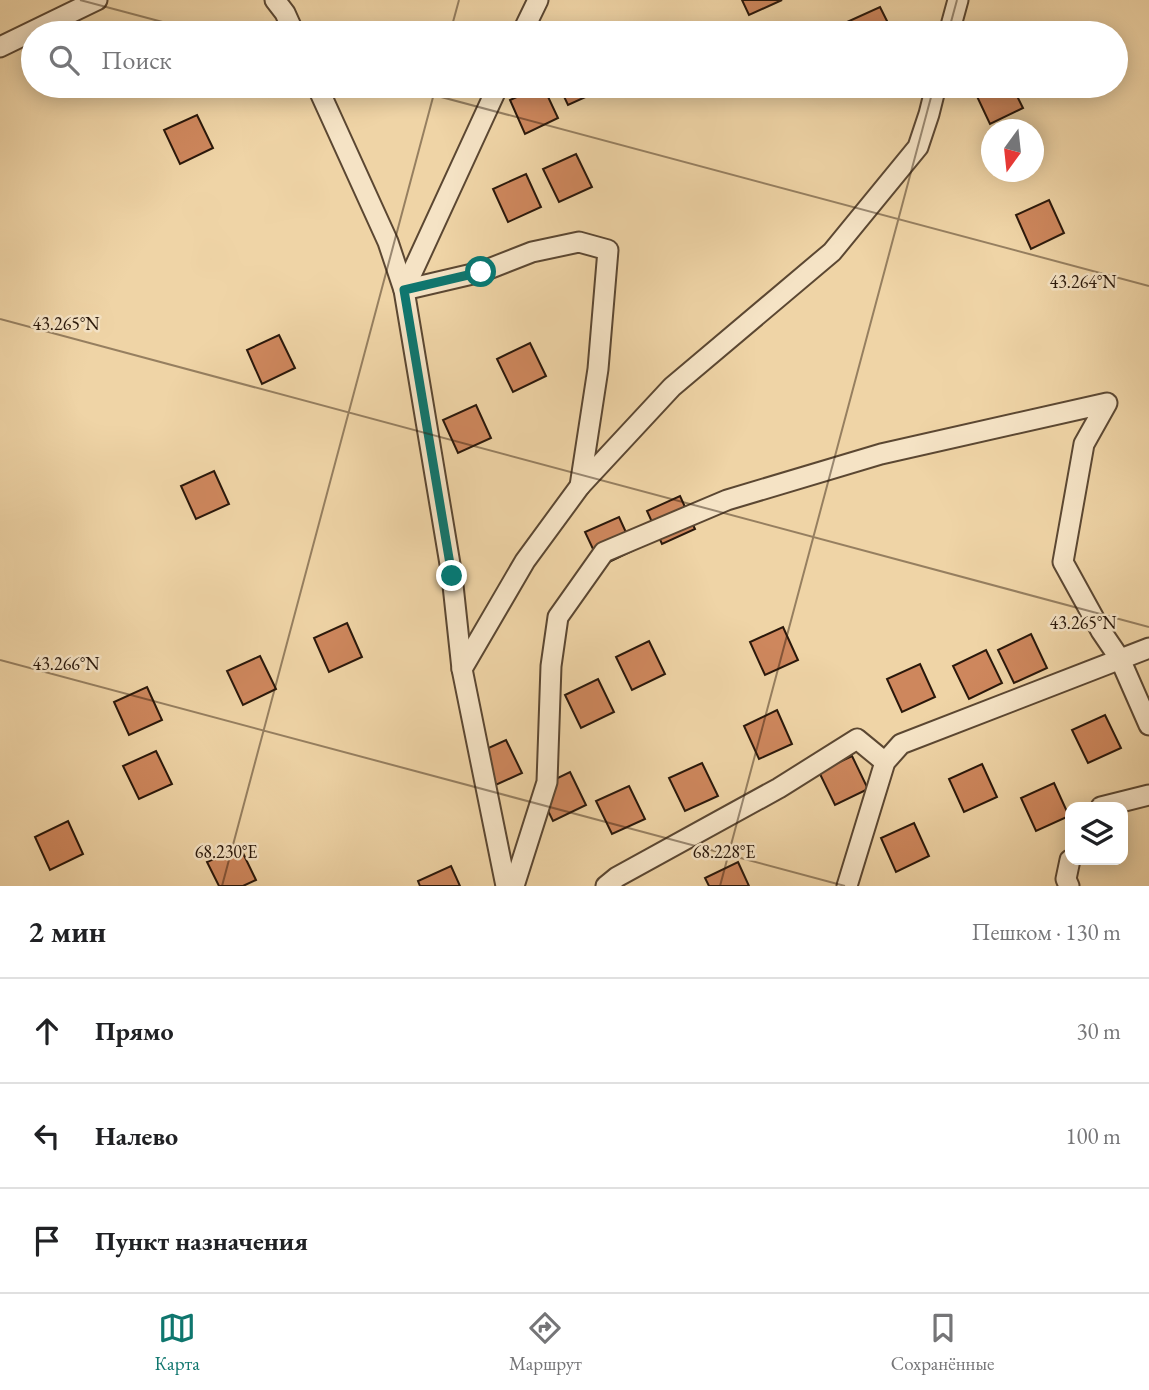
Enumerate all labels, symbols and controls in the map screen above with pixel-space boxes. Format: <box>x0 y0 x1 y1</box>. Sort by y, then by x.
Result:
search box <box>21 21 1128 98</box>
icon: search <box>45 41 83 79</box>
text: Поиск <box>101 43 172 77</box>
north arrow <box>981 119 1044 182</box>
route start <box>465 256 496 287</box>
text: 43.264°N <box>1050 270 1117 293</box>
text: 43.265°N <box>33 312 100 335</box>
route end <box>436 560 467 591</box>
text: 43.265°N <box>1050 611 1117 634</box>
text: 43.266°N <box>33 652 100 675</box>
map controls <box>1065 802 1128 865</box>
button: layers <box>1065 802 1128 865</box>
text: 68.230°E <box>195 840 257 863</box>
text: 68.228°E <box>693 840 755 863</box>
text: 2 мин <box>28 912 106 951</box>
text: Пешком · 130 m <box>972 917 1121 947</box>
icon: ahead <box>28 1012 66 1050</box>
text: Прямо <box>95 1014 174 1048</box>
text: 30 m <box>1076 1016 1121 1046</box>
icon: left <box>28 1117 66 1155</box>
text: Налево <box>95 1119 178 1153</box>
text: 100 m <box>1065 1121 1121 1151</box>
icon: arrive <box>28 1222 66 1260</box>
text: Пункт назначения <box>95 1224 308 1258</box>
tab: Карта <box>155 1309 200 1376</box>
tab: Маршрут <box>509 1309 582 1376</box>
tab: Сохранённые <box>891 1309 994 1376</box>

